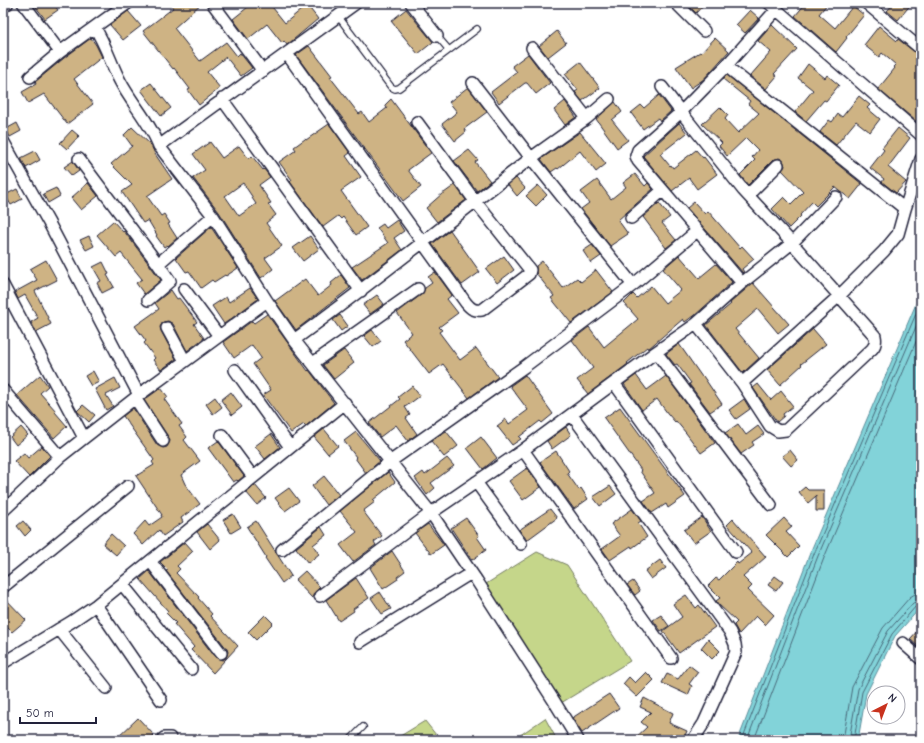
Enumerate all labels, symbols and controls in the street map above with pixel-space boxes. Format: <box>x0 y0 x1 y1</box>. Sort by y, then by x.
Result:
north arrow <box>866 685 906 725</box>
text: N <box>885 691 899 705</box>
scale bar <box>20 699 96 725</box>
text: 50 m <box>26 706 54 720</box>

